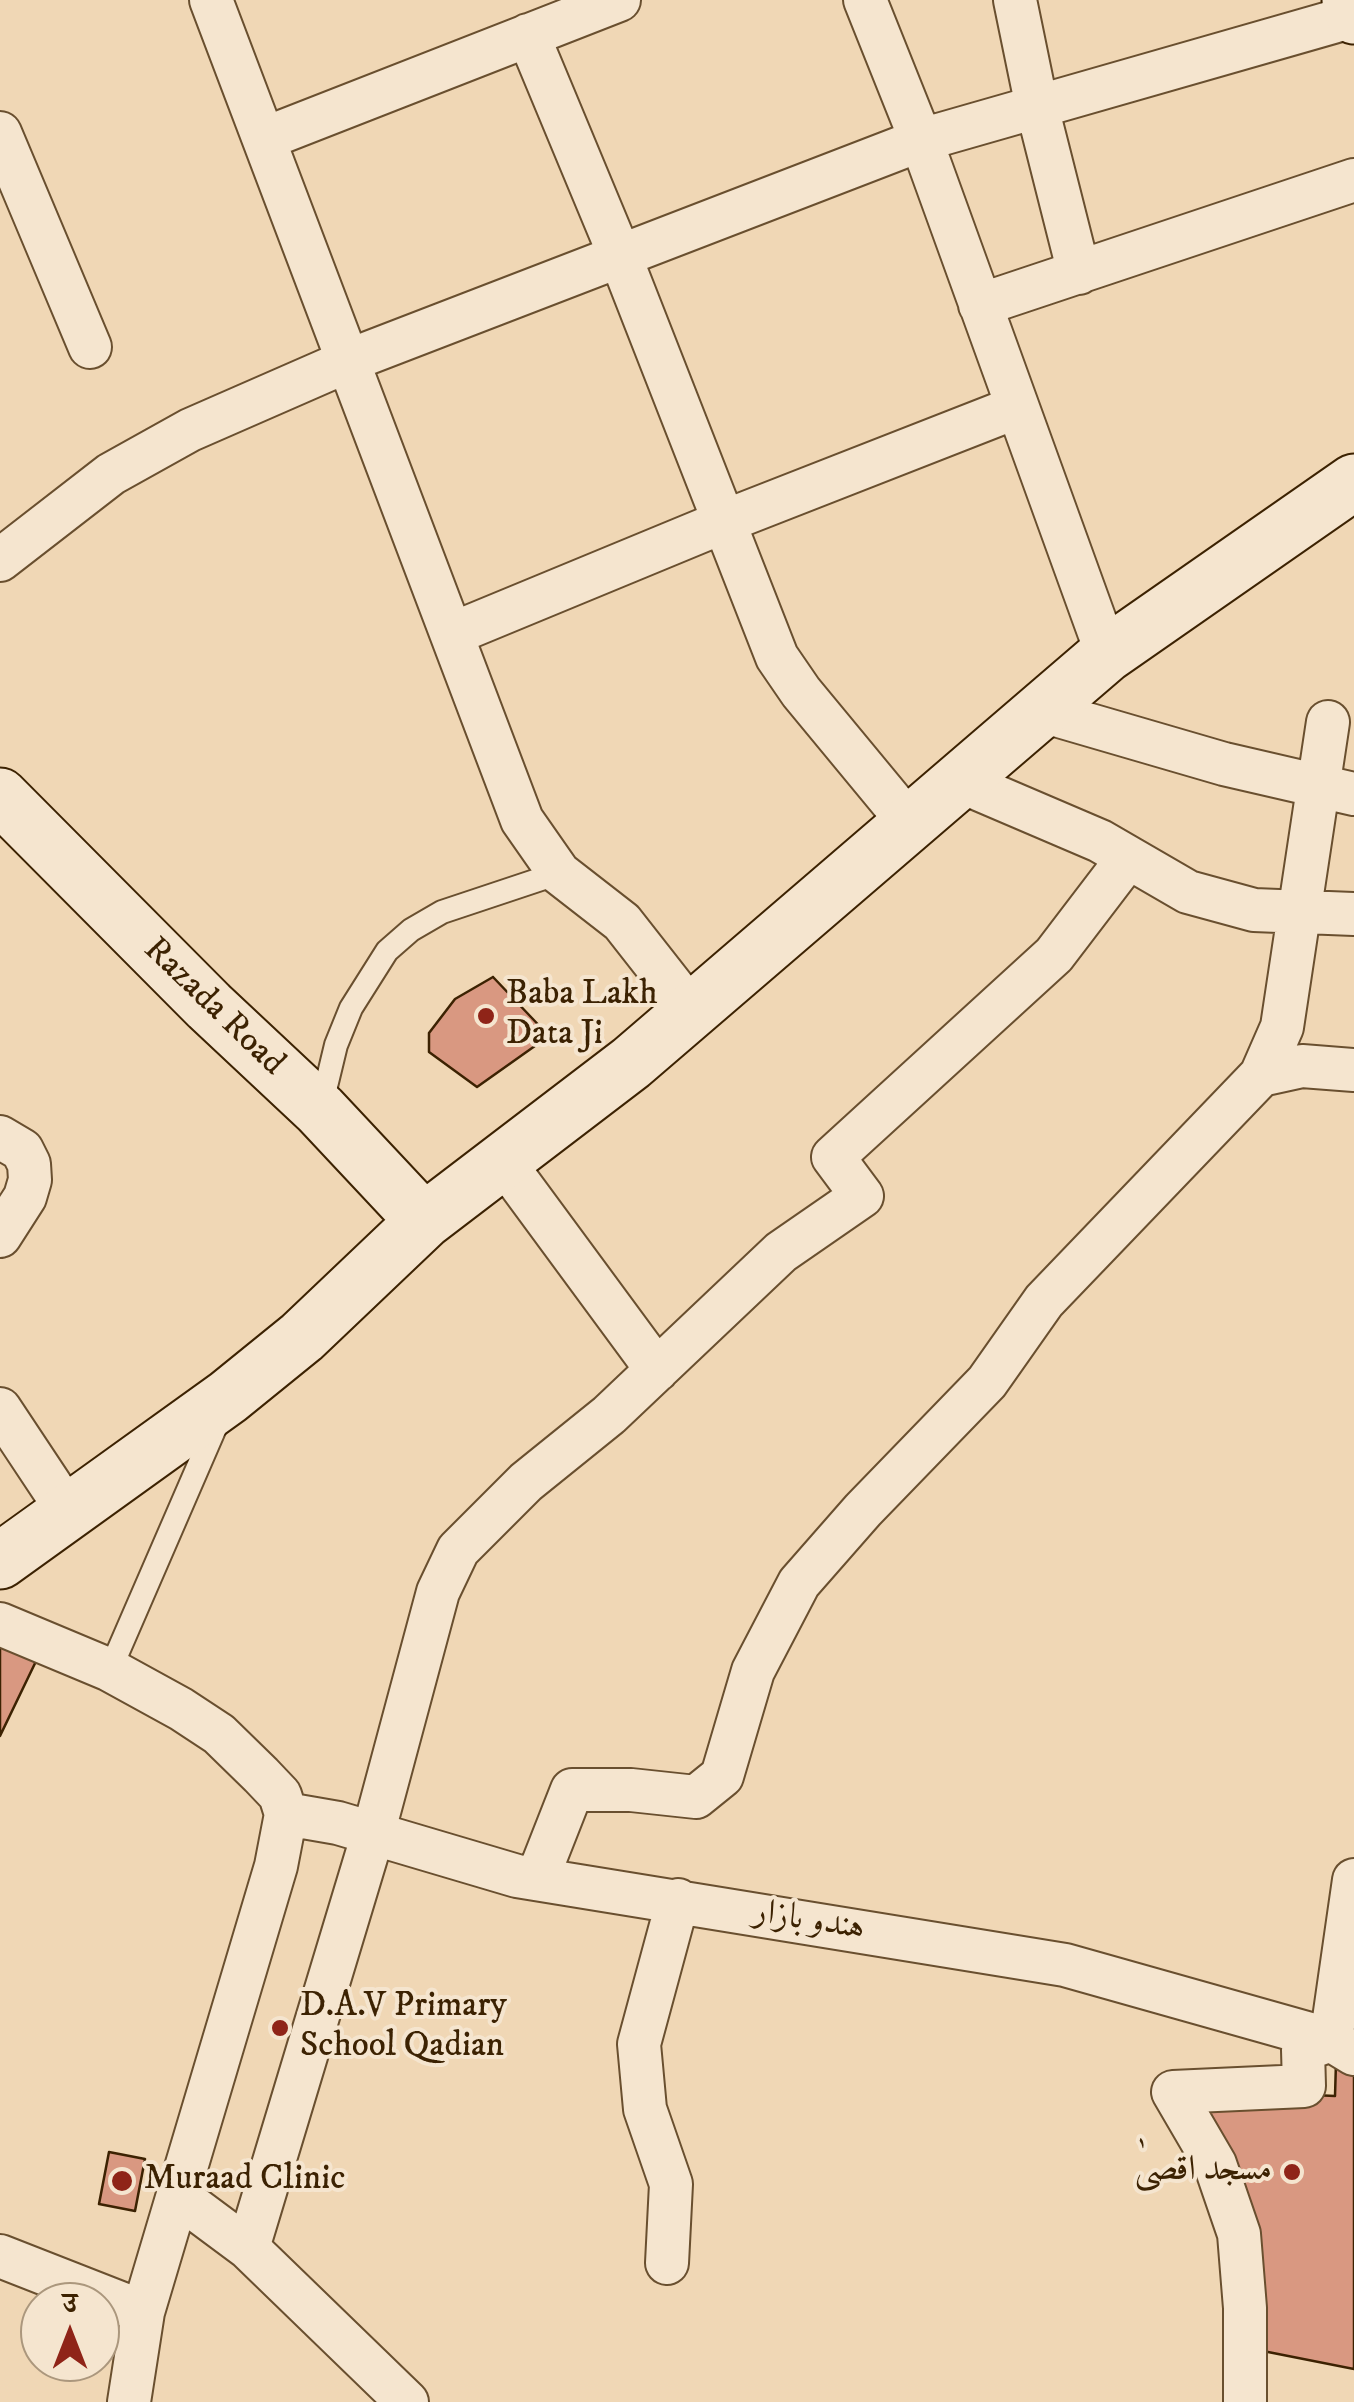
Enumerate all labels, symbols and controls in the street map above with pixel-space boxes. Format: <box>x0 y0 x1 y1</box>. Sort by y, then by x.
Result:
street label: Razada Road <box>133 930 293 1086</box>
place label: Baba Lakh Data Ji <box>506 975 658 1057</box>
marker: Baba Lakh Data Ji <box>475 1005 497 1027</box>
street label: ہندو بازار <box>750 1892 868 1952</box>
place label: D.A.V Primary School Qadian <box>300 1987 507 2069</box>
marker: D.A.V Primary School Qadian <box>269 2017 291 2039</box>
place label: مسجد اقصیٰ <box>1135 2151 1272 2193</box>
place label: Muraad Clinic <box>144 2160 345 2202</box>
marker: مسجد اقصیٰ <box>1281 2161 1303 2183</box>
marker: Muraad Clinic <box>109 2168 135 2194</box>
north arrow <box>20 2282 120 2382</box>
text: उ <box>63 2286 77 2321</box>

